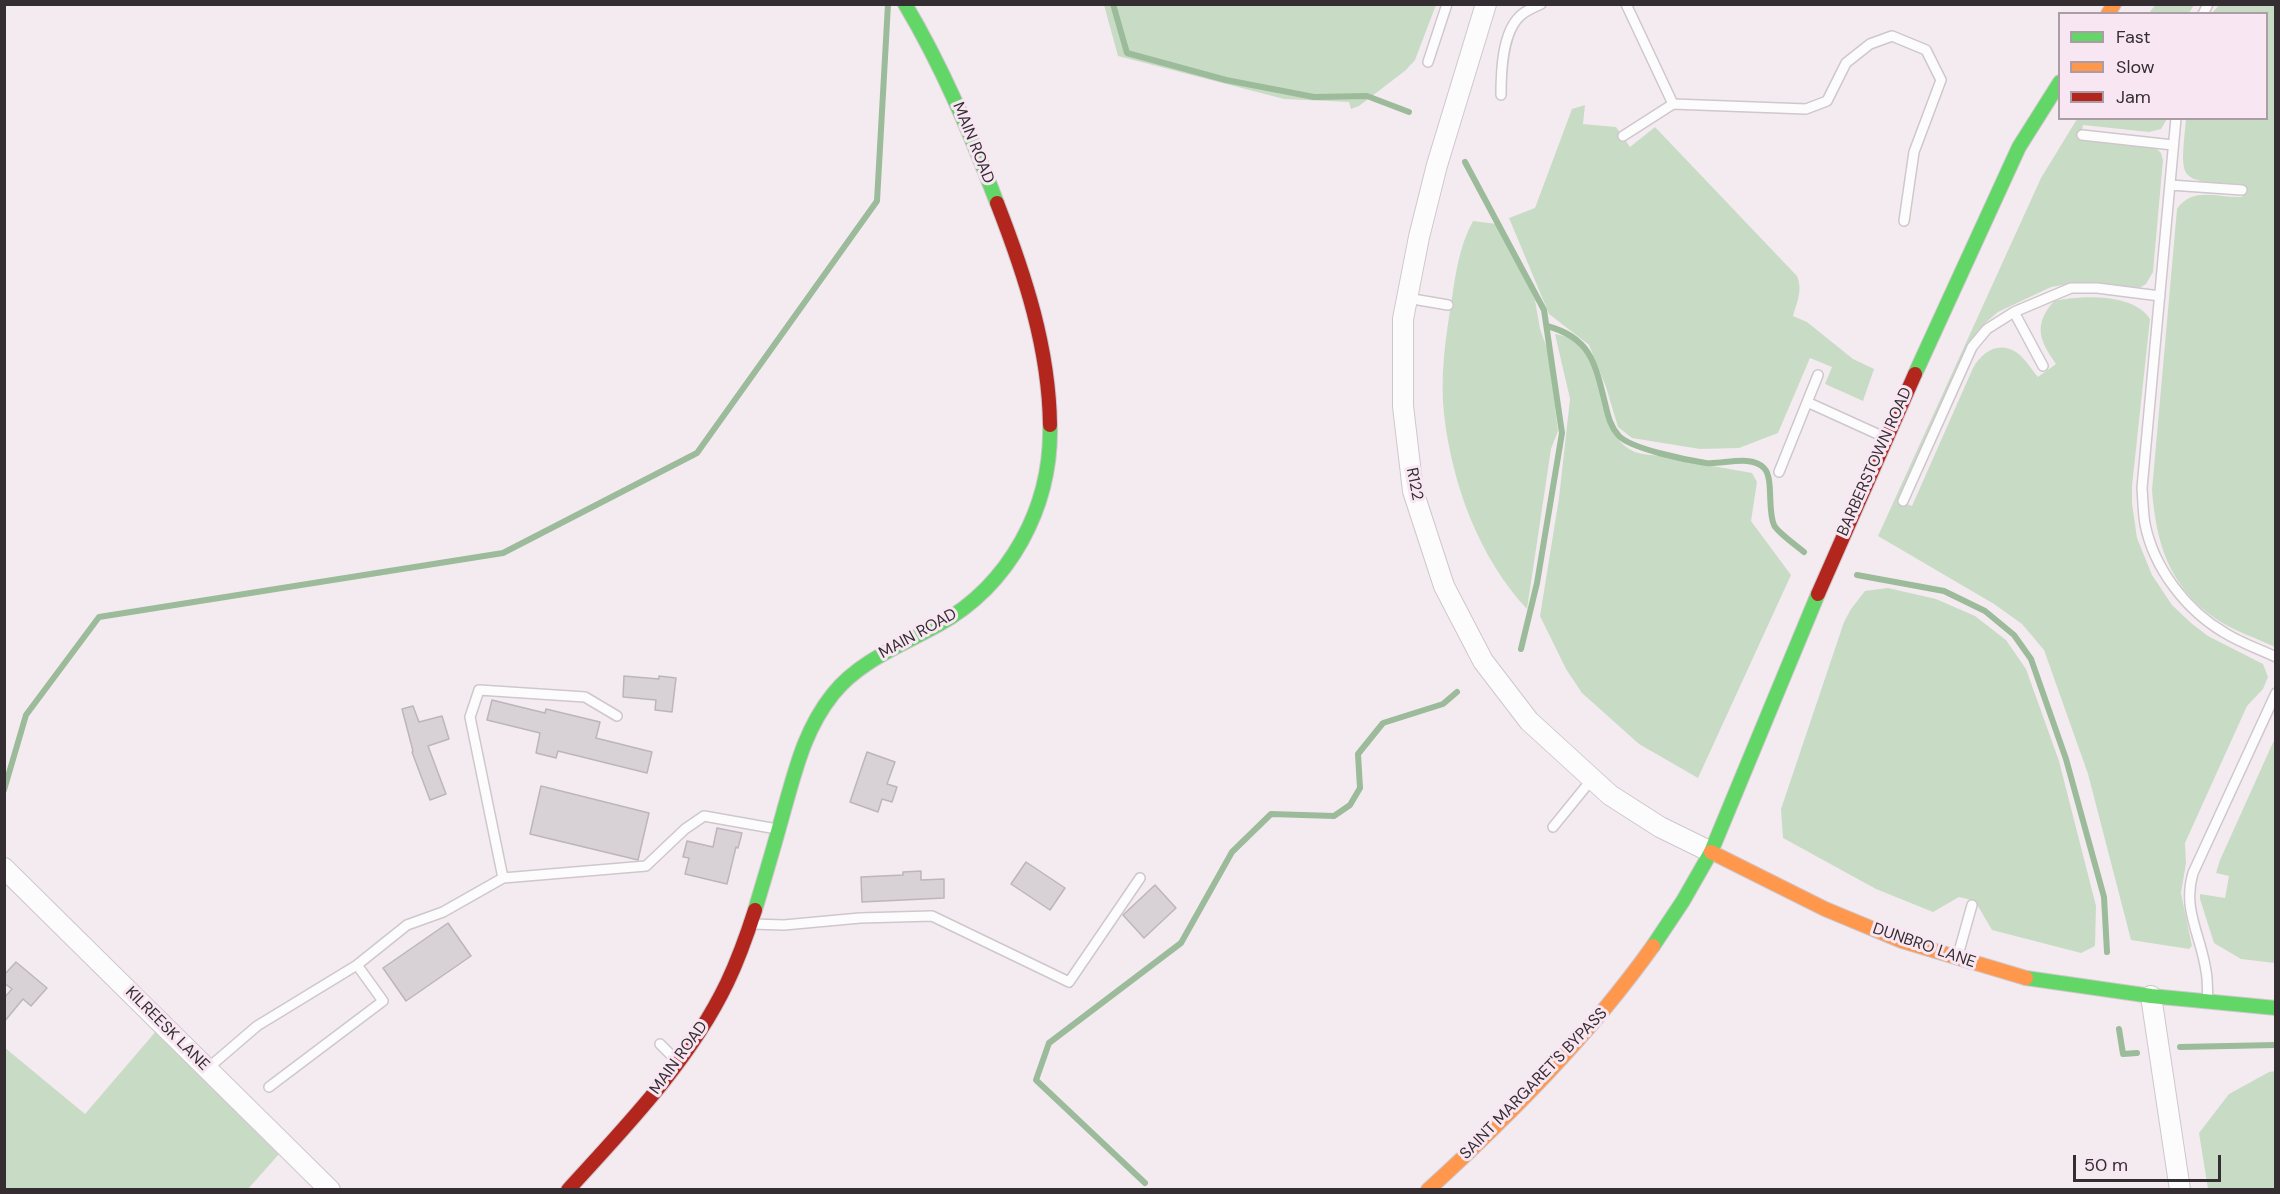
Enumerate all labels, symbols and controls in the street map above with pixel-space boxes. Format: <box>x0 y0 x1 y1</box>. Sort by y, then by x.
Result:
legend <box>2058 12 2268 120</box>
text: Fast <box>2116 25 2151 49</box>
text: Slow <box>2116 55 2155 79</box>
text: Jam <box>2116 85 2151 109</box>
street label: MAIN ROAD <box>948 100 998 186</box>
street label: BARBERSTOWN ROAD <box>1834 385 1916 539</box>
street label: R122 <box>1401 466 1427 502</box>
street label: MAIN ROAD <box>876 605 960 663</box>
street label: DUNBRO LANE <box>1870 919 1978 973</box>
street label: KILREESK LANE <box>121 983 213 1075</box>
street label: SAINT MARGARET'S BYPASS <box>1456 1004 1612 1164</box>
street label: MAIN ROAD <box>646 1018 712 1098</box>
scale bar <box>2076 1143 2224 1181</box>
text: 50 m <box>2084 1153 2128 1177</box>

